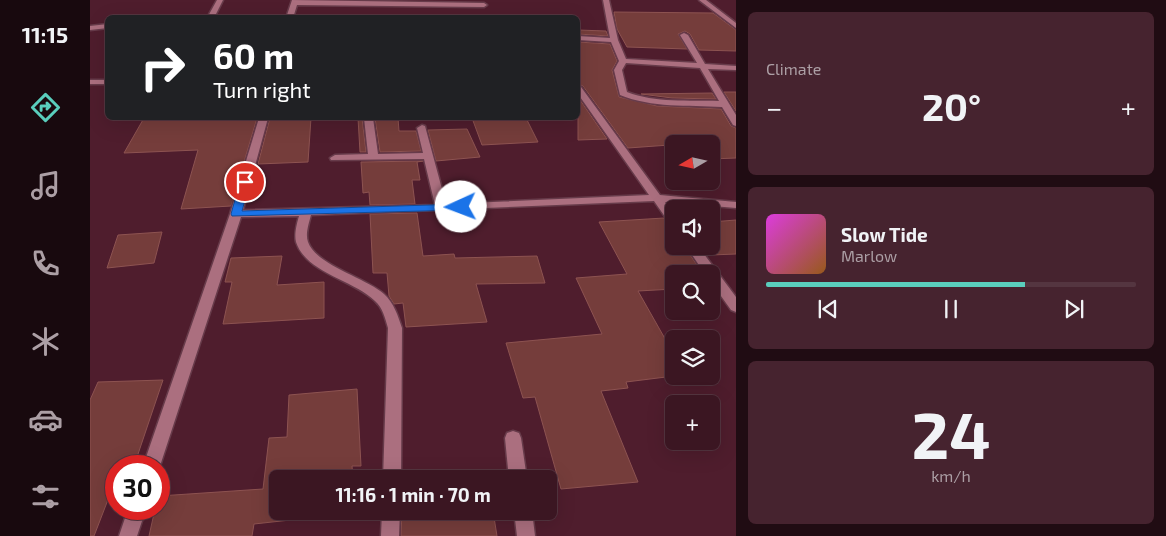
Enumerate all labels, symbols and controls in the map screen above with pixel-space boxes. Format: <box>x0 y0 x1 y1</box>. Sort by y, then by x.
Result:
text: 11:15 <box>22 21 68 47</box>
text: 60 m <box>213 34 294 76</box>
icon: right <box>130 35 195 100</box>
text: Climate <box>766 59 821 78</box>
text: Turn right <box>213 76 311 102</box>
text: 20° <box>922 83 981 129</box>
icon: directions <box>28 90 63 125</box>
text: − <box>766 90 782 124</box>
text: + <box>1121 90 1136 124</box>
north arrow <box>665 135 720 190</box>
map controls <box>665 135 720 450</box>
pin <box>224 161 266 203</box>
icon: music <box>28 168 63 203</box>
icon: arrive <box>231 168 259 196</box>
position arrow <box>434 180 486 232</box>
button: sound <box>665 200 720 255</box>
text: Slow Tide <box>841 223 928 246</box>
icon: phone <box>28 246 63 281</box>
text: Marlow <box>841 246 897 265</box>
button: search <box>665 265 720 320</box>
icon: previous <box>814 295 842 323</box>
icon: pause <box>937 295 965 323</box>
icon: next <box>1060 295 1088 323</box>
icon: climate <box>28 324 63 359</box>
button: layers <box>665 330 720 385</box>
text: 24 <box>911 394 991 472</box>
button: + <box>665 395 720 450</box>
icon: car <box>28 402 63 437</box>
speed limit sign: 30 <box>105 455 170 520</box>
text: km/h <box>931 466 971 485</box>
icon: filters <box>28 479 63 514</box>
text: 11:16 · 1 min · 70 m <box>335 483 491 506</box>

